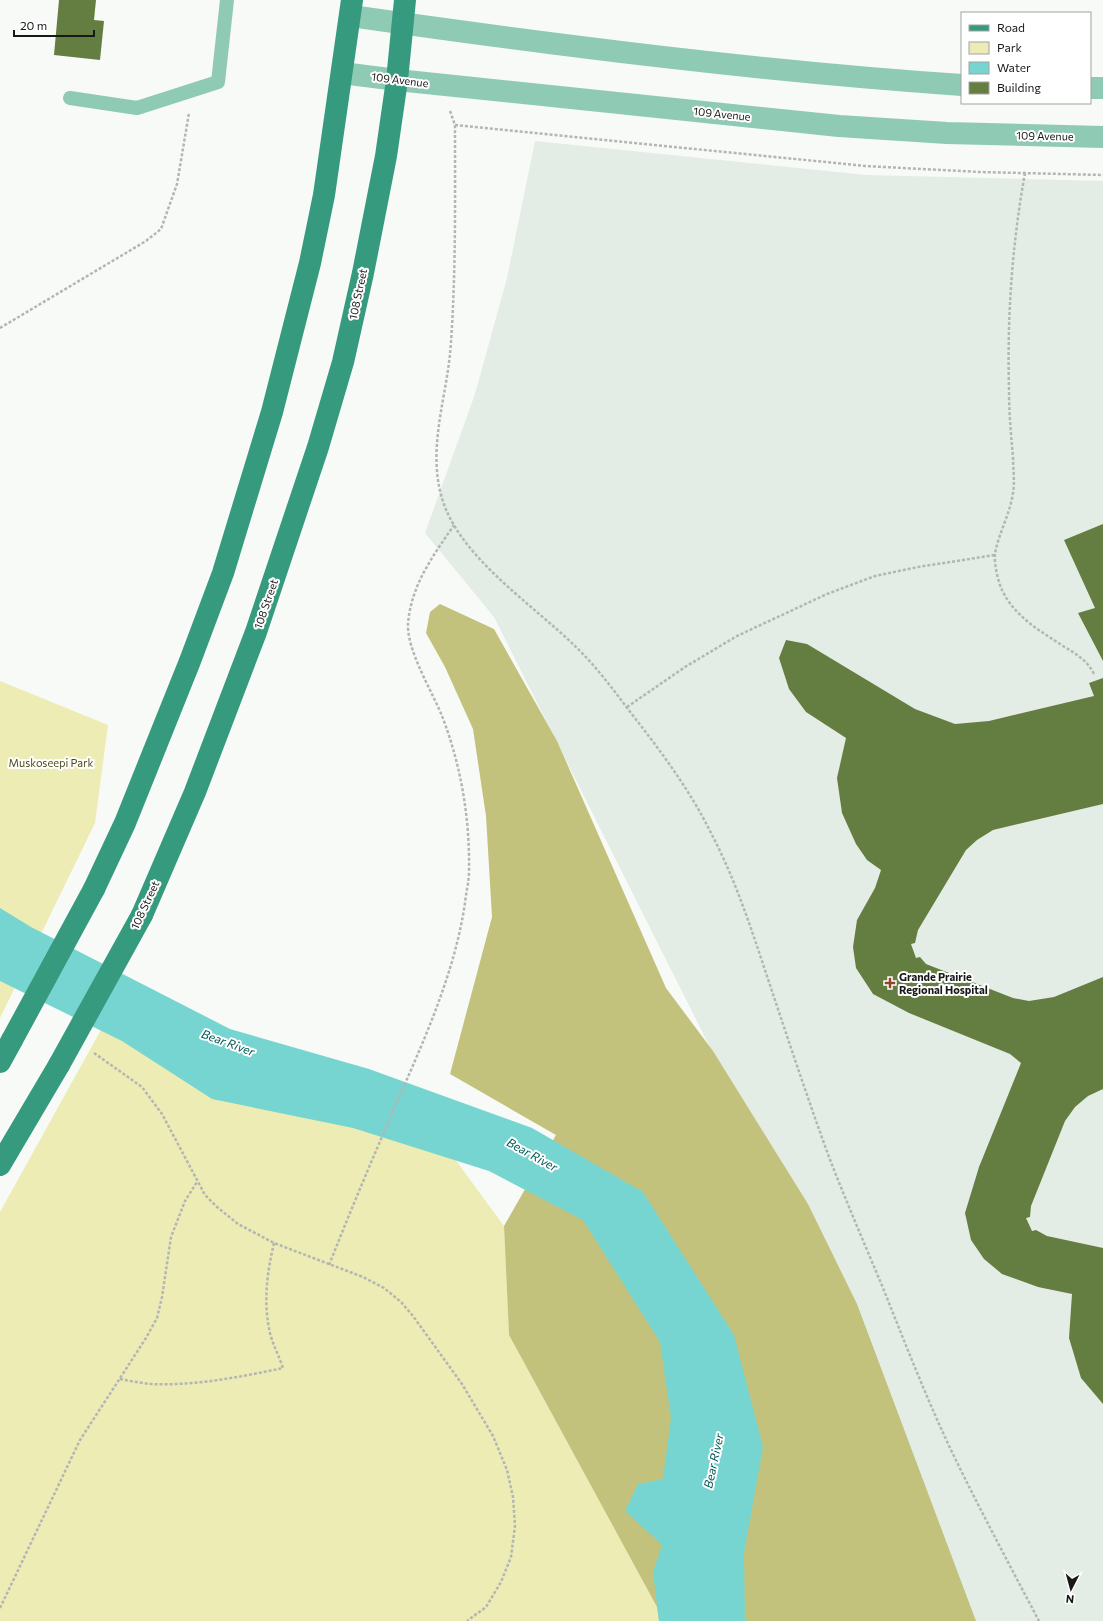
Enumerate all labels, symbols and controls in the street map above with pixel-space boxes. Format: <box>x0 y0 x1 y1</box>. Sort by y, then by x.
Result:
scale bar <box>14 12 94 38</box>
legend <box>961 12 1091 104</box>
text: 20 m <box>20 18 47 32</box>
text: Road <box>997 20 1025 34</box>
text: Park <box>997 40 1023 54</box>
text: Water <box>997 60 1031 74</box>
street label: 109 Avenue <box>371 70 429 89</box>
text: Building <box>997 80 1041 94</box>
street label: 109 Avenue <box>693 104 751 123</box>
street label: 109 Avenue <box>1016 129 1074 143</box>
street label: 108 Street <box>346 267 369 321</box>
street label: 108 Street <box>251 577 280 630</box>
park label: Muskoseepi Park <box>9 756 93 769</box>
street label: 108 Street <box>128 878 162 931</box>
place label: Grande Prairie Regional Hospital <box>899 970 988 996</box>
marker: Grande Prairie Regional Hospital <box>884 977 896 989</box>
water label: Bear River <box>200 1026 258 1059</box>
water label: Bear River <box>505 1134 561 1174</box>
water label: Bear River <box>700 1431 726 1490</box>
north arrow <box>1051 1569 1091 1609</box>
text: N <box>1065 1593 1075 1606</box>

